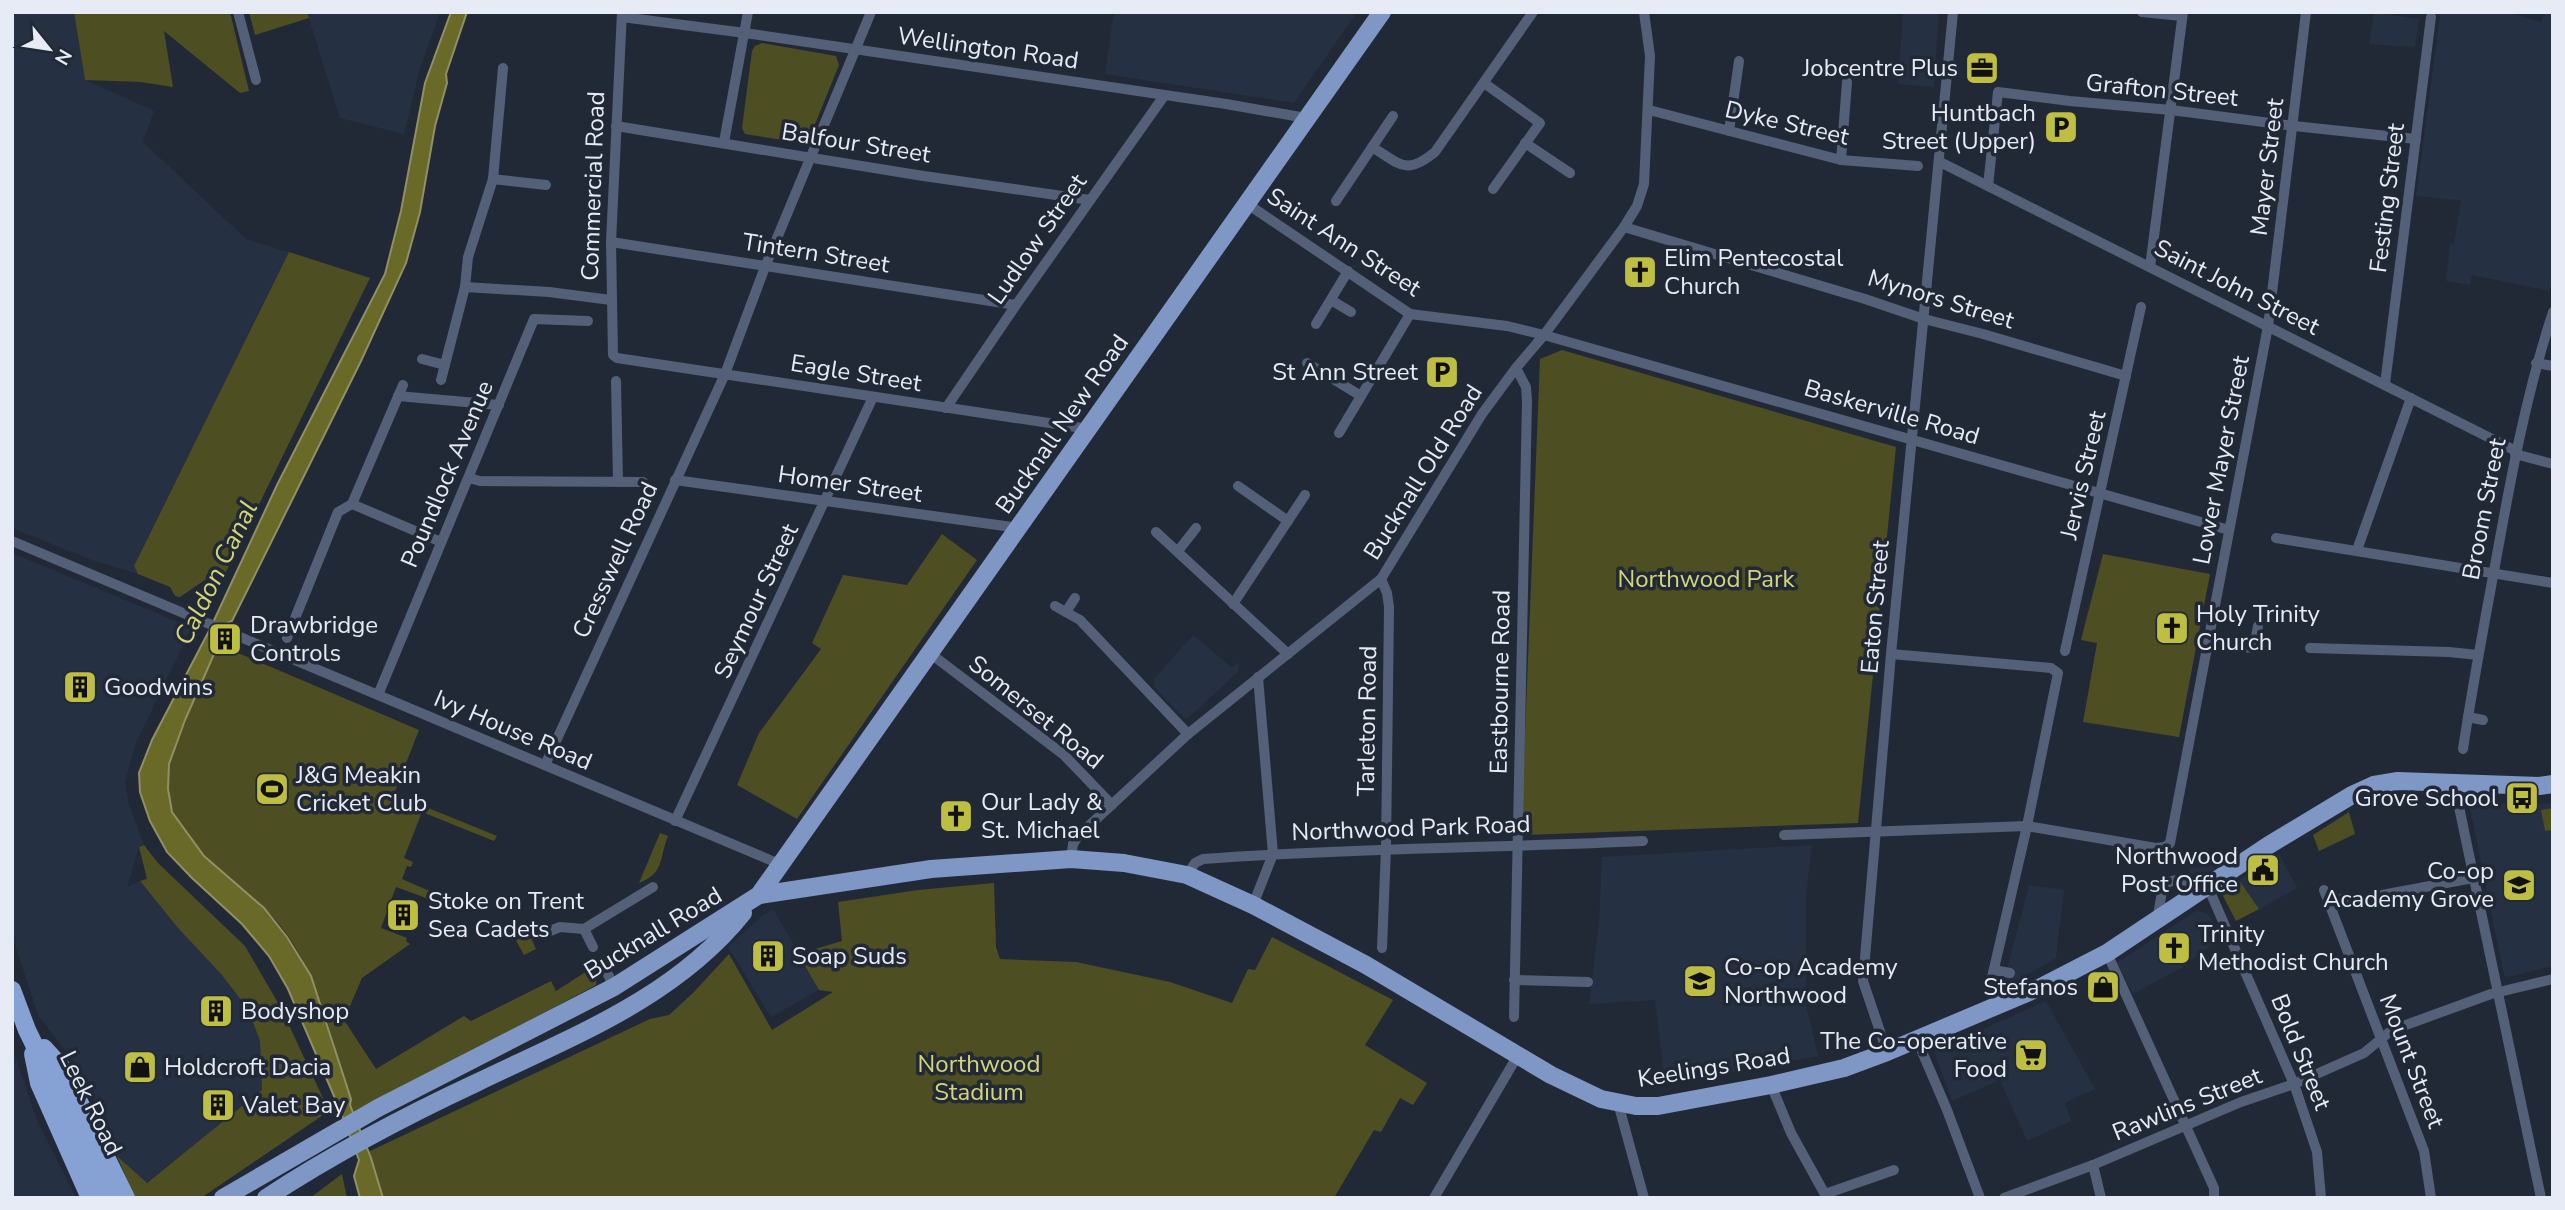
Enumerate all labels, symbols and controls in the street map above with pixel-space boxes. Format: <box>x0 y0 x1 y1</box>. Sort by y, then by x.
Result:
north arrow <box>14 14 84 84</box>
street label: Wellington Road <box>895 19 1081 77</box>
text: N <box>48 44 78 70</box>
office icon: Jobcentre Plus <box>1963 49 2001 87</box>
place label: Jobcentre Plus <box>1802 52 1958 84</box>
street label: Grafton Street <box>2084 66 2240 114</box>
street label: Commercial Road <box>574 91 612 281</box>
street label: Dyke Street <box>1722 93 1853 153</box>
street label: Mayer Street <box>2243 96 2291 238</box>
place label: Huntbach Street (Upper) <box>1882 97 2036 157</box>
parking icon: Huntbach Street (Upper) <box>2042 108 2080 146</box>
street label: Balfour Street <box>779 115 933 171</box>
street label: Festing Street <box>2362 121 2412 274</box>
street label: Ludlow Street <box>980 167 1094 311</box>
street label: Saint Ann Street <box>1261 180 1428 304</box>
street label: Tintern Street <box>740 226 892 281</box>
street label: Saint John Street <box>2149 232 2326 343</box>
place label: Elim Pentecostal Church <box>1664 242 1843 302</box>
church icon: Elim Pentecostal Church <box>1621 253 1659 291</box>
street label: Mynors Street <box>1864 262 2019 337</box>
street label: Bucknall New Road <box>988 328 1136 520</box>
street label: Eagle Street <box>788 347 924 399</box>
street label: Lower Mayer Street <box>2185 352 2257 567</box>
parking icon: St Ann Street <box>1423 353 1461 391</box>
place label: St Ann Street <box>1272 356 1419 388</box>
street label: Baskerville Road <box>1801 372 1983 452</box>
street label: Poundlock Avenue <box>393 376 501 572</box>
street label: Bucknall Old Road <box>1356 378 1490 566</box>
street label: Jervis Street <box>2052 407 2113 543</box>
street label: Broom Street <box>2455 435 2514 583</box>
street label: Homer Street <box>776 458 925 510</box>
street label: Cresswell Road <box>565 477 665 643</box>
water label: Caldon Canal <box>166 495 266 651</box>
street label: Seymour Street <box>706 518 806 684</box>
street label: Eaton Street <box>1853 539 1897 675</box>
park label: Northwood Park <box>1617 563 1796 595</box>
street label: Eastbourne Road <box>1482 590 1518 774</box>
place label: Holy Trinity Church <box>2196 598 2320 658</box>
place label: Drawbridge Controls <box>250 609 378 669</box>
church icon: Holy Trinity Church <box>2153 609 2191 647</box>
building icon: Drawbridge Controls <box>206 620 244 658</box>
street label: Tarleton Road <box>1350 645 1384 797</box>
street label: Somerset Road <box>962 648 1110 776</box>
building icon: Goodwins <box>61 668 99 706</box>
place label: Goodwins <box>104 671 213 703</box>
street label: Ivy House Road <box>429 682 597 778</box>
place label: J&G Meakin Cricket Club <box>295 759 427 819</box>
sports icon: J&G Meakin Cricket Club <box>253 770 291 808</box>
bus stop icon: Grove School <box>2503 779 2541 817</box>
place label: Grove School <box>2355 782 2498 814</box>
place label: Our Lady & St. Michael <box>981 786 1103 846</box>
church icon: Our Lady & St. Michael <box>937 797 975 835</box>
street label: Northwood Park Road <box>1291 808 1531 848</box>
place label: Northwood Post Office <box>2115 840 2238 900</box>
public building icon: Northwood Post Office <box>2244 851 2282 889</box>
place label: Co-op Academy Grove <box>2323 855 2494 915</box>
school or university icon: Co-op Academy Grove <box>2500 866 2538 904</box>
street label: Bucknall Road <box>578 879 728 987</box>
place label: Stoke on Trent Sea Cadets <box>428 885 585 945</box>
building icon: Stoke on Trent Sea Cadets <box>384 896 422 934</box>
place label: Trinity Methodist Church <box>2198 918 2389 978</box>
church icon: Trinity Methodist Church <box>2155 929 2193 967</box>
building icon: Soap Suds <box>749 937 787 975</box>
place label: Soap Suds <box>792 940 907 972</box>
place label: Co-op Academy Northwood <box>1724 951 1898 1011</box>
school or university icon: Co-op Academy Northwood <box>1681 962 1719 1000</box>
shop icon: Stefanos <box>2084 968 2122 1006</box>
place label: Stefanos <box>1983 971 2078 1003</box>
street label: Bold Street <box>2263 989 2339 1115</box>
street label: Mount Street <box>2372 989 2452 1133</box>
building icon: Bodyshop <box>197 992 235 1030</box>
place label: Bodyshop <box>241 995 349 1027</box>
place label: The Co-operative Food <box>1820 1025 2007 1085</box>
supermarket icon: The Co-operative Food <box>2012 1036 2050 1074</box>
street label: Keelings Road <box>1635 1039 1793 1095</box>
street label: Leek Road <box>52 1045 130 1161</box>
shop icon: Holdcroft Dacia <box>121 1048 159 1086</box>
park label: Northwood Stadium <box>918 1048 1040 1108</box>
place label: Holdcroft Dacia <box>164 1051 331 1083</box>
street label: Rawlins Street <box>2108 1059 2267 1148</box>
building icon: Valet Bay <box>199 1086 237 1124</box>
place label: Valet Bay <box>241 1089 346 1121</box>

